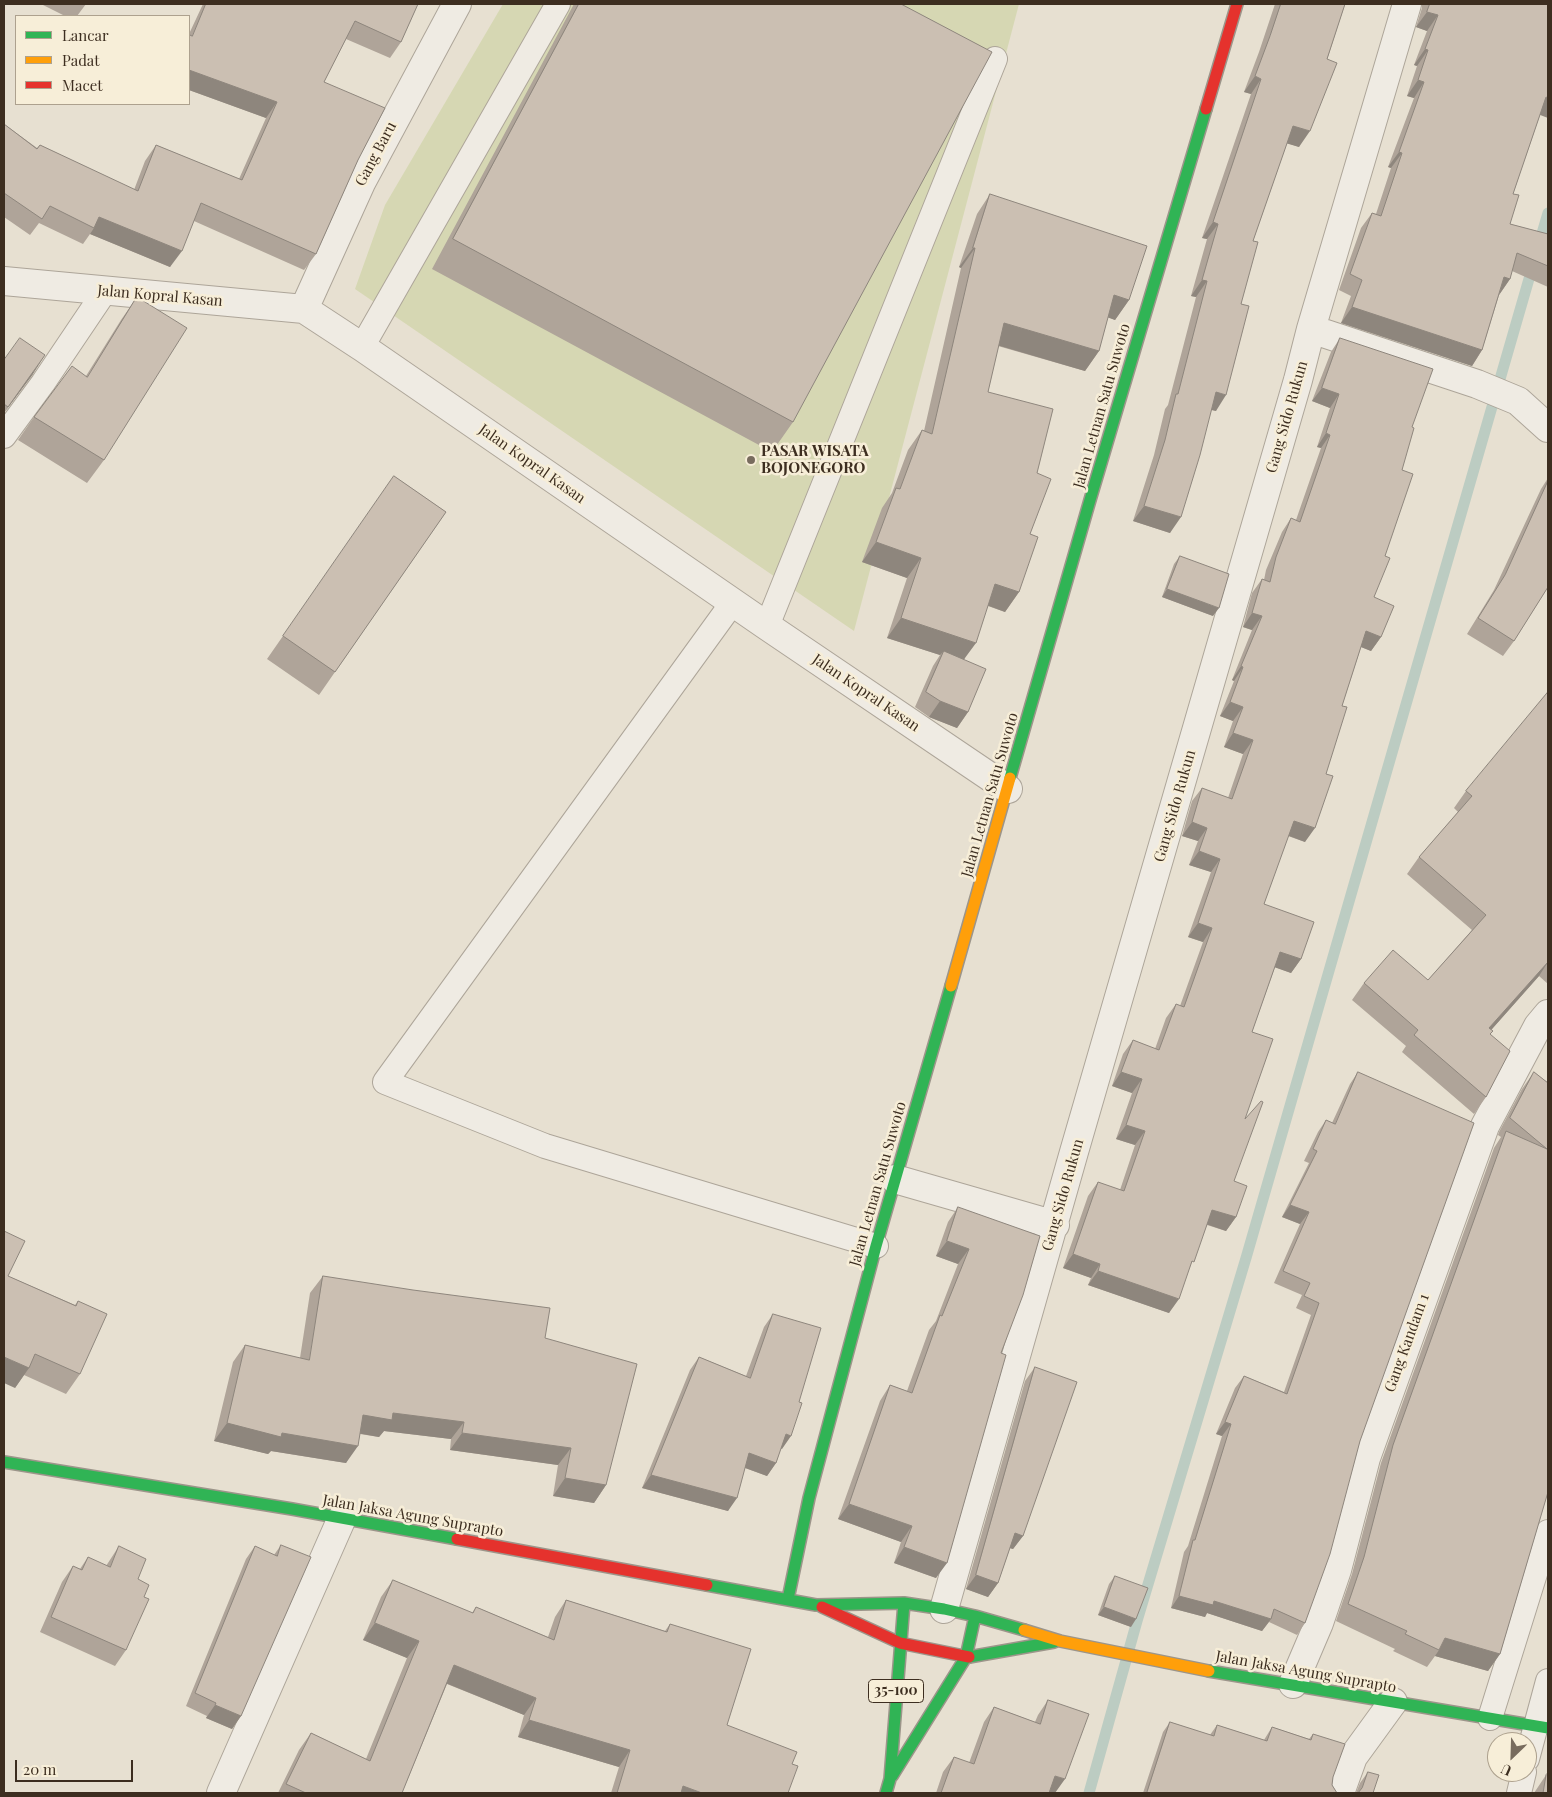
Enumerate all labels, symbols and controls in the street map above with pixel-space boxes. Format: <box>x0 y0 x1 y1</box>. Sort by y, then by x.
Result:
legend <box>15 15 190 105</box>
text: Lancar <box>62 25 109 45</box>
text: Padat <box>62 50 100 70</box>
text: Macet <box>62 75 103 95</box>
street label: Gang Baru <box>351 119 401 189</box>
street label: Jalan Kopral Kasan <box>97 282 223 310</box>
street label: Jalan Letnan Satu Suwoto <box>1070 322 1134 490</box>
street label: Gang Sido Rukun <box>1262 359 1312 475</box>
street label: Jalan Kopral Kasan <box>475 421 589 507</box>
place label: PASAR WISATA BOJONEGORO <box>761 442 869 477</box>
marker: PASAR WISATA BOJONEGORO <box>745 454 757 466</box>
street label: Jalan Kopral Kasan <box>809 650 923 736</box>
street label: Jalan Letnan Satu Suwoto <box>958 711 1022 879</box>
street label: Gang Sido Rukun <box>1150 748 1200 864</box>
street label: Jalan Letnan Satu Suwoto <box>846 1100 910 1268</box>
street label: Gang Sido Rukun <box>1038 1137 1088 1253</box>
street label: Gang Kandam 1 <box>1381 1291 1433 1395</box>
street label: Jalan Jaksa Agung Suprapto <box>321 1491 505 1541</box>
street label: Jalan Jaksa Agung Suprapto <box>1214 1647 1398 1697</box>
road number: 35-100 <box>868 1680 924 1702</box>
north arrow <box>1487 1732 1537 1782</box>
scale bar <box>18 1750 135 1782</box>
text: 20 m <box>23 1759 56 1779</box>
text: U <box>1498 1760 1514 1781</box>

